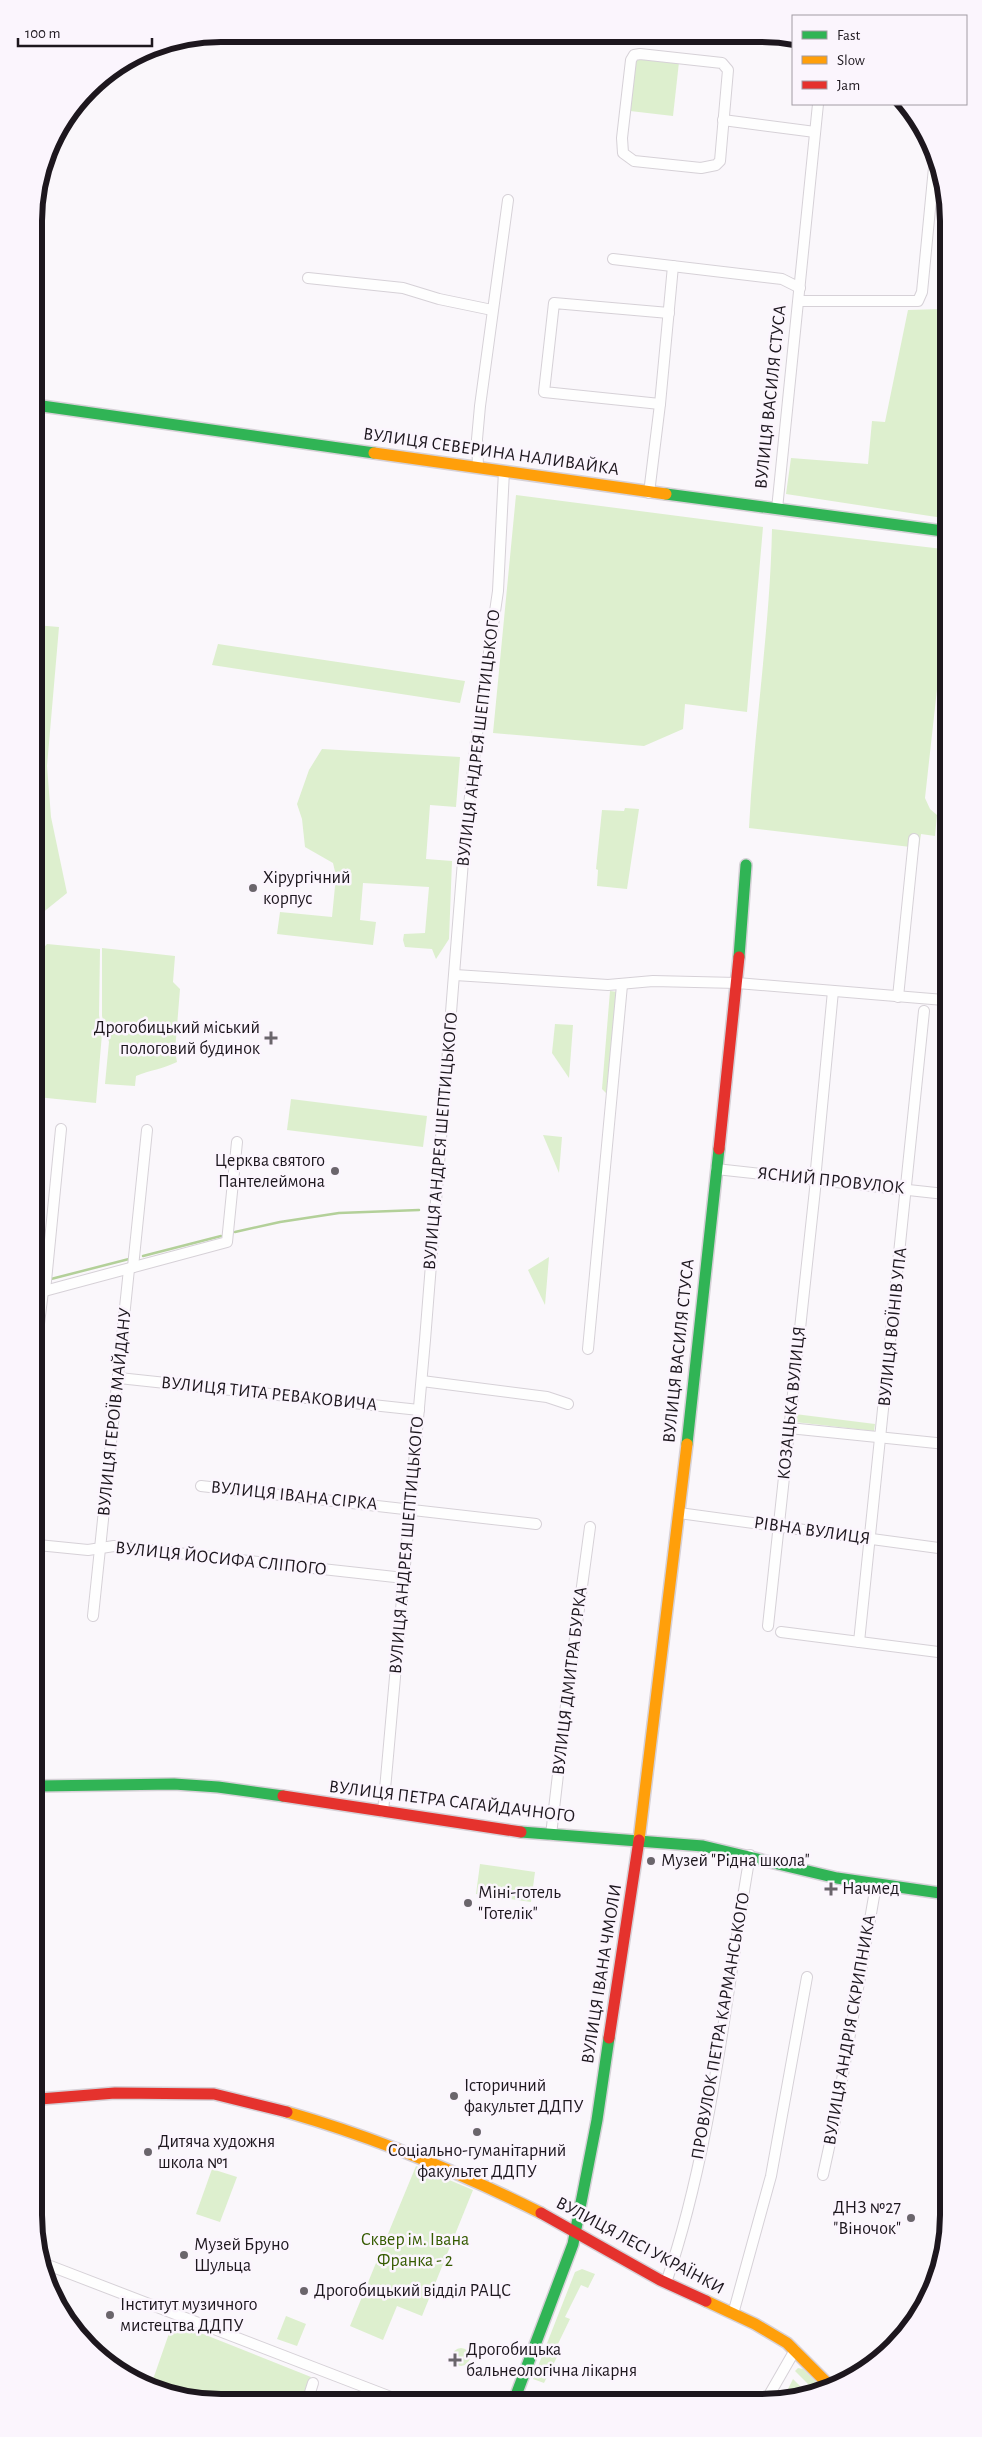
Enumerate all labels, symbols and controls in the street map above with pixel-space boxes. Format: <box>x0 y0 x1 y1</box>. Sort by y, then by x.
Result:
scale bar <box>18 15 151 47</box>
legend <box>792 15 967 105</box>
text: 100 m <box>25 26 60 41</box>
text: Fast <box>837 28 861 43</box>
text: Slow <box>837 53 865 68</box>
text: Jam <box>837 78 860 93</box>
street label: ВУЛИЦЯ ВАСИЛЯ СТУСА <box>752 304 790 490</box>
street label: ВУЛИЦЯ СЕВЕРИНА НАЛИВАЙКА <box>362 423 621 479</box>
street label: ВУЛИЦЯ АНДРЕЯ ШЕПТИЦЬКОГО <box>454 608 504 868</box>
place label: Хірургічний корпус <box>263 869 350 908</box>
marker: Хірургічний корпус <box>247 882 259 894</box>
street label: ВУЛИЦЯ АНДРЕЯ ШЕПТИЦЬКОГО <box>421 1011 461 1271</box>
place label: Дрогобицький міський пологовий будинок <box>94 1018 261 1058</box>
marker: Дрогобицький міський пологовий будинок <box>264 1031 278 1045</box>
place label: Церква святого Пантелеймона <box>215 1152 325 1191</box>
street label: ЯСНИЙ ПРОВУЛОК <box>757 1162 906 1198</box>
marker: Церква святого Пантелеймона <box>329 1165 341 1177</box>
street label: ВУЛИЦЯ ВОЇНІВ УПА <box>874 1246 910 1407</box>
street label: ВУЛИЦЯ ВАСИЛЯ СТУСА <box>660 1258 698 1444</box>
street label: ВУЛИЦЯ ГЕРОЇВ МАЙДАНУ <box>93 1307 135 1517</box>
street label: КОЗАЦЬКА ВУЛИЦЯ <box>775 1325 809 1481</box>
street label: ВУЛИЦЯ ТИТА РЕВАКОВИЧА <box>160 1374 378 1414</box>
street label: ВУЛИЦЯ АНДРЕЯ ШЕПТИЦЬКОГО <box>387 1415 427 1675</box>
street label: ВУЛИЦЯ ІВАНА СІРКА <box>210 1478 379 1514</box>
street label: РІВНА ВУЛИЦЯ <box>753 1514 871 1548</box>
street label: ВУЛИЦЯ ЙОСИФА СЛІПОГО <box>114 1537 328 1579</box>
street label: ВУЛИЦЯ ДМИТРА БУРКА <box>550 1585 591 1776</box>
street label: ВУЛИЦЯ ПЕТРА САГАЙДАЧНОГО <box>328 1776 576 1826</box>
place label: Музей "Рідна школа" <box>661 1852 810 1870</box>
marker: Музей "Рідна школа" <box>645 1855 657 1867</box>
place label: Начмед <box>842 1880 899 1898</box>
marker: Начмед <box>824 1882 838 1896</box>
street label: ВУЛИЦЯ ІВАНА ЧМОЛИ <box>579 1883 625 2065</box>
place label: Міні-готель "Готелік" <box>478 1884 561 1923</box>
street label: ПРОВУЛОК ПЕТРА КАРМАНСЬКОГО <box>689 1891 753 2161</box>
marker: Міні-готель "Готелік" <box>462 1897 474 1909</box>
street label: ВУЛИЦЯ АНДРІЯ СКРИПНИКА <box>821 1913 879 2147</box>
place label: Історичний факультет ДДПУ <box>464 2077 584 2116</box>
marker: Історичний факультет ДДПУ <box>448 2090 460 2102</box>
marker: Соціально-гуманітарний факультет ДДПУ <box>471 2126 483 2138</box>
place label: Дитяча художня школа №1 <box>158 2133 275 2172</box>
place label: Соціально-гуманітарний факультет ДДПУ <box>388 2142 566 2181</box>
marker: Дитяча художня школа №1 <box>142 2146 154 2158</box>
street label: ВУЛИЦЯ ЛЕСІ УКРАЇНКИ <box>553 2192 728 2298</box>
place label: ДНЗ №27 "Віночок" <box>833 2199 901 2238</box>
marker: ДНЗ №27 "Віночок" <box>905 2212 917 2224</box>
park label: Сквер ім. Івана Франка - 2 <box>361 2231 469 2270</box>
place label: Музей Бруно Шульца <box>194 2236 289 2275</box>
marker: Музей Бруно Шульца <box>178 2249 190 2261</box>
place label: Дрогобицький відділ РАЦС <box>314 2281 511 2300</box>
marker: Дрогобицький відділ РАЦС <box>298 2285 310 2297</box>
place label: Інститут музичного мистецтва ДДПУ <box>120 2296 257 2335</box>
marker: Інститут музичного мистецтва ДДПУ <box>104 2309 116 2321</box>
place label: Дрогобицька бальнеологічна лікарня <box>466 2340 637 2380</box>
marker: Дрогобицька бальнеологічна лікарня <box>448 2353 462 2367</box>

